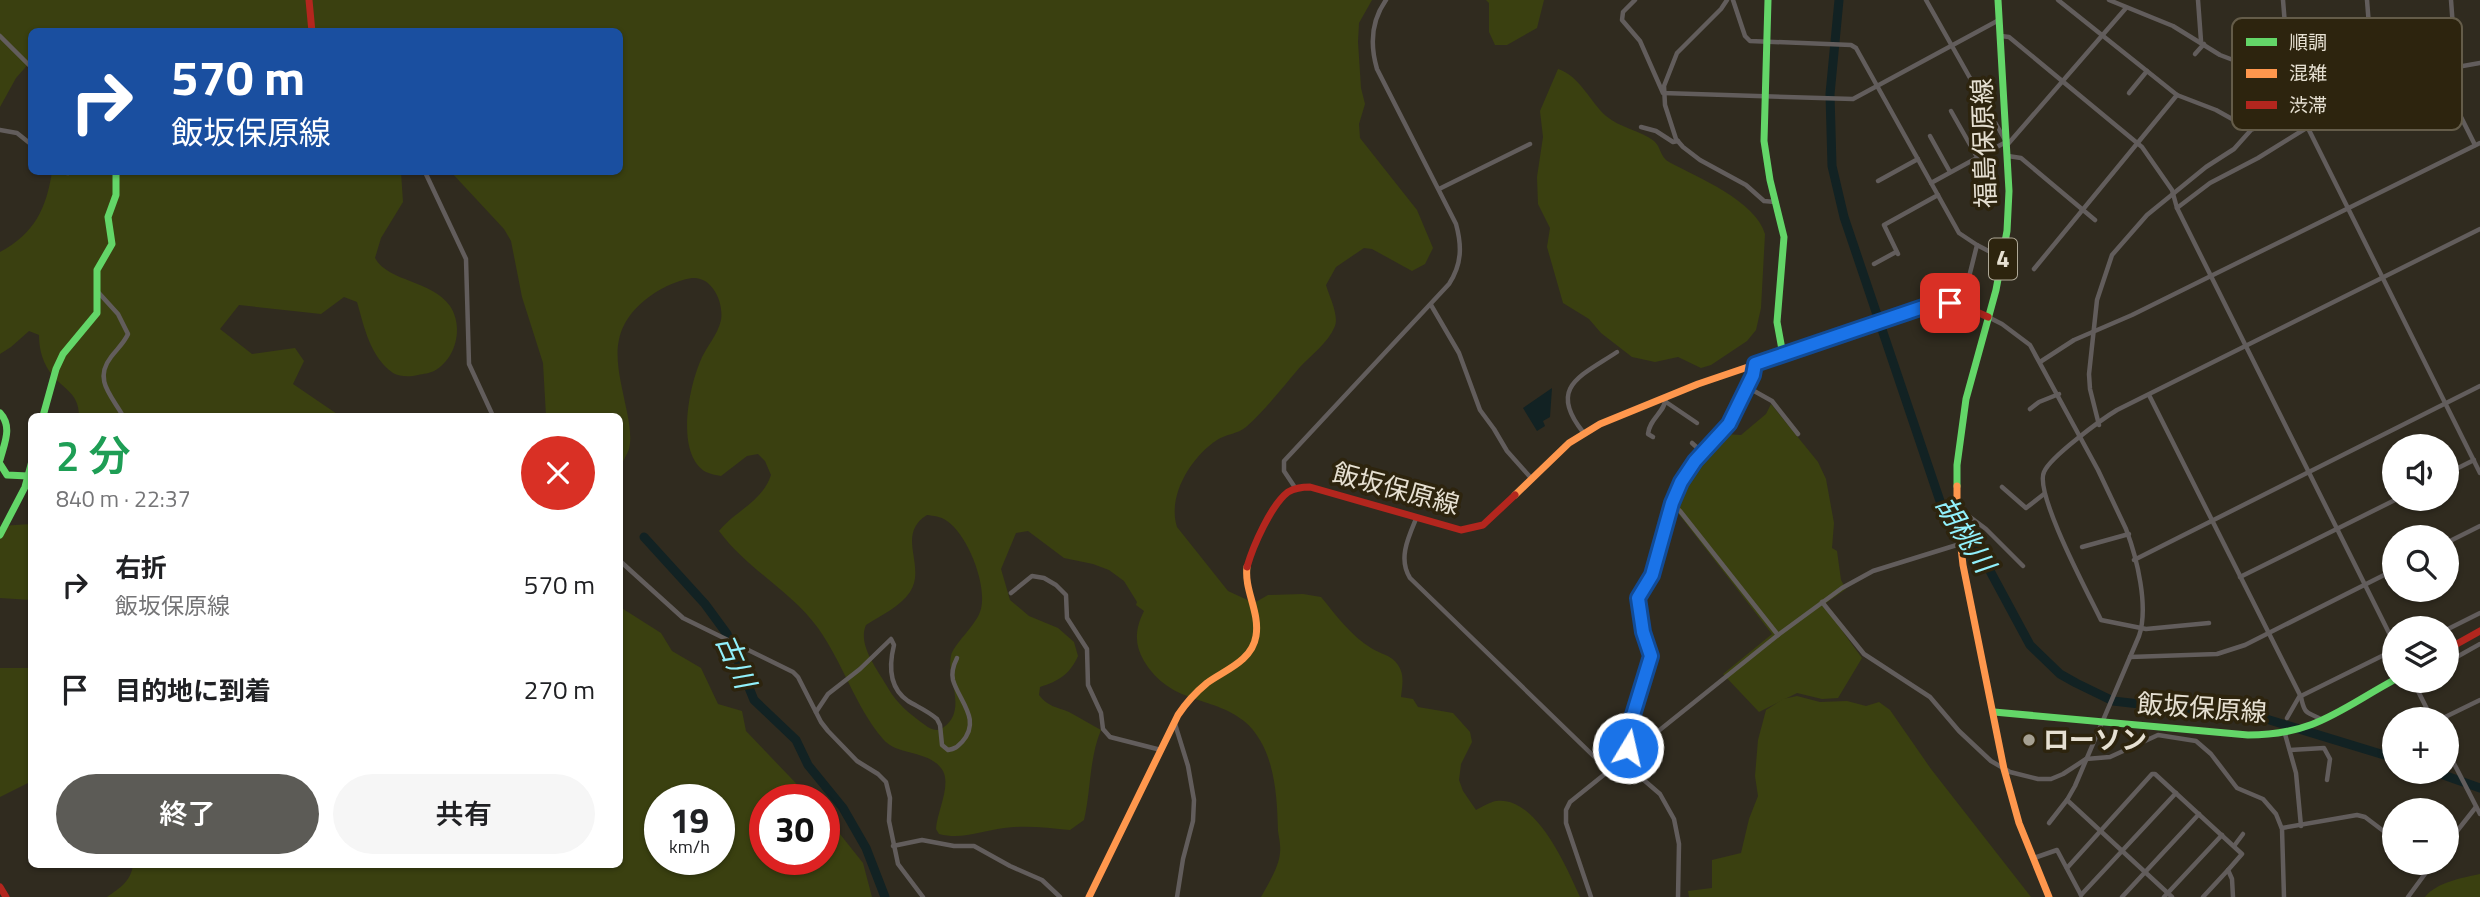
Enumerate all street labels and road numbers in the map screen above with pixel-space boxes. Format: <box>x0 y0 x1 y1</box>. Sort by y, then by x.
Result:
street label: 福島保原線 <box>1962 77 2005 209</box>
road number: 4 <box>1989 238 2017 280</box>
street label: 飯坂保原線 <box>1328 453 1464 524</box>
street label: 飯坂保原線 <box>2136 684 2268 731</box>

